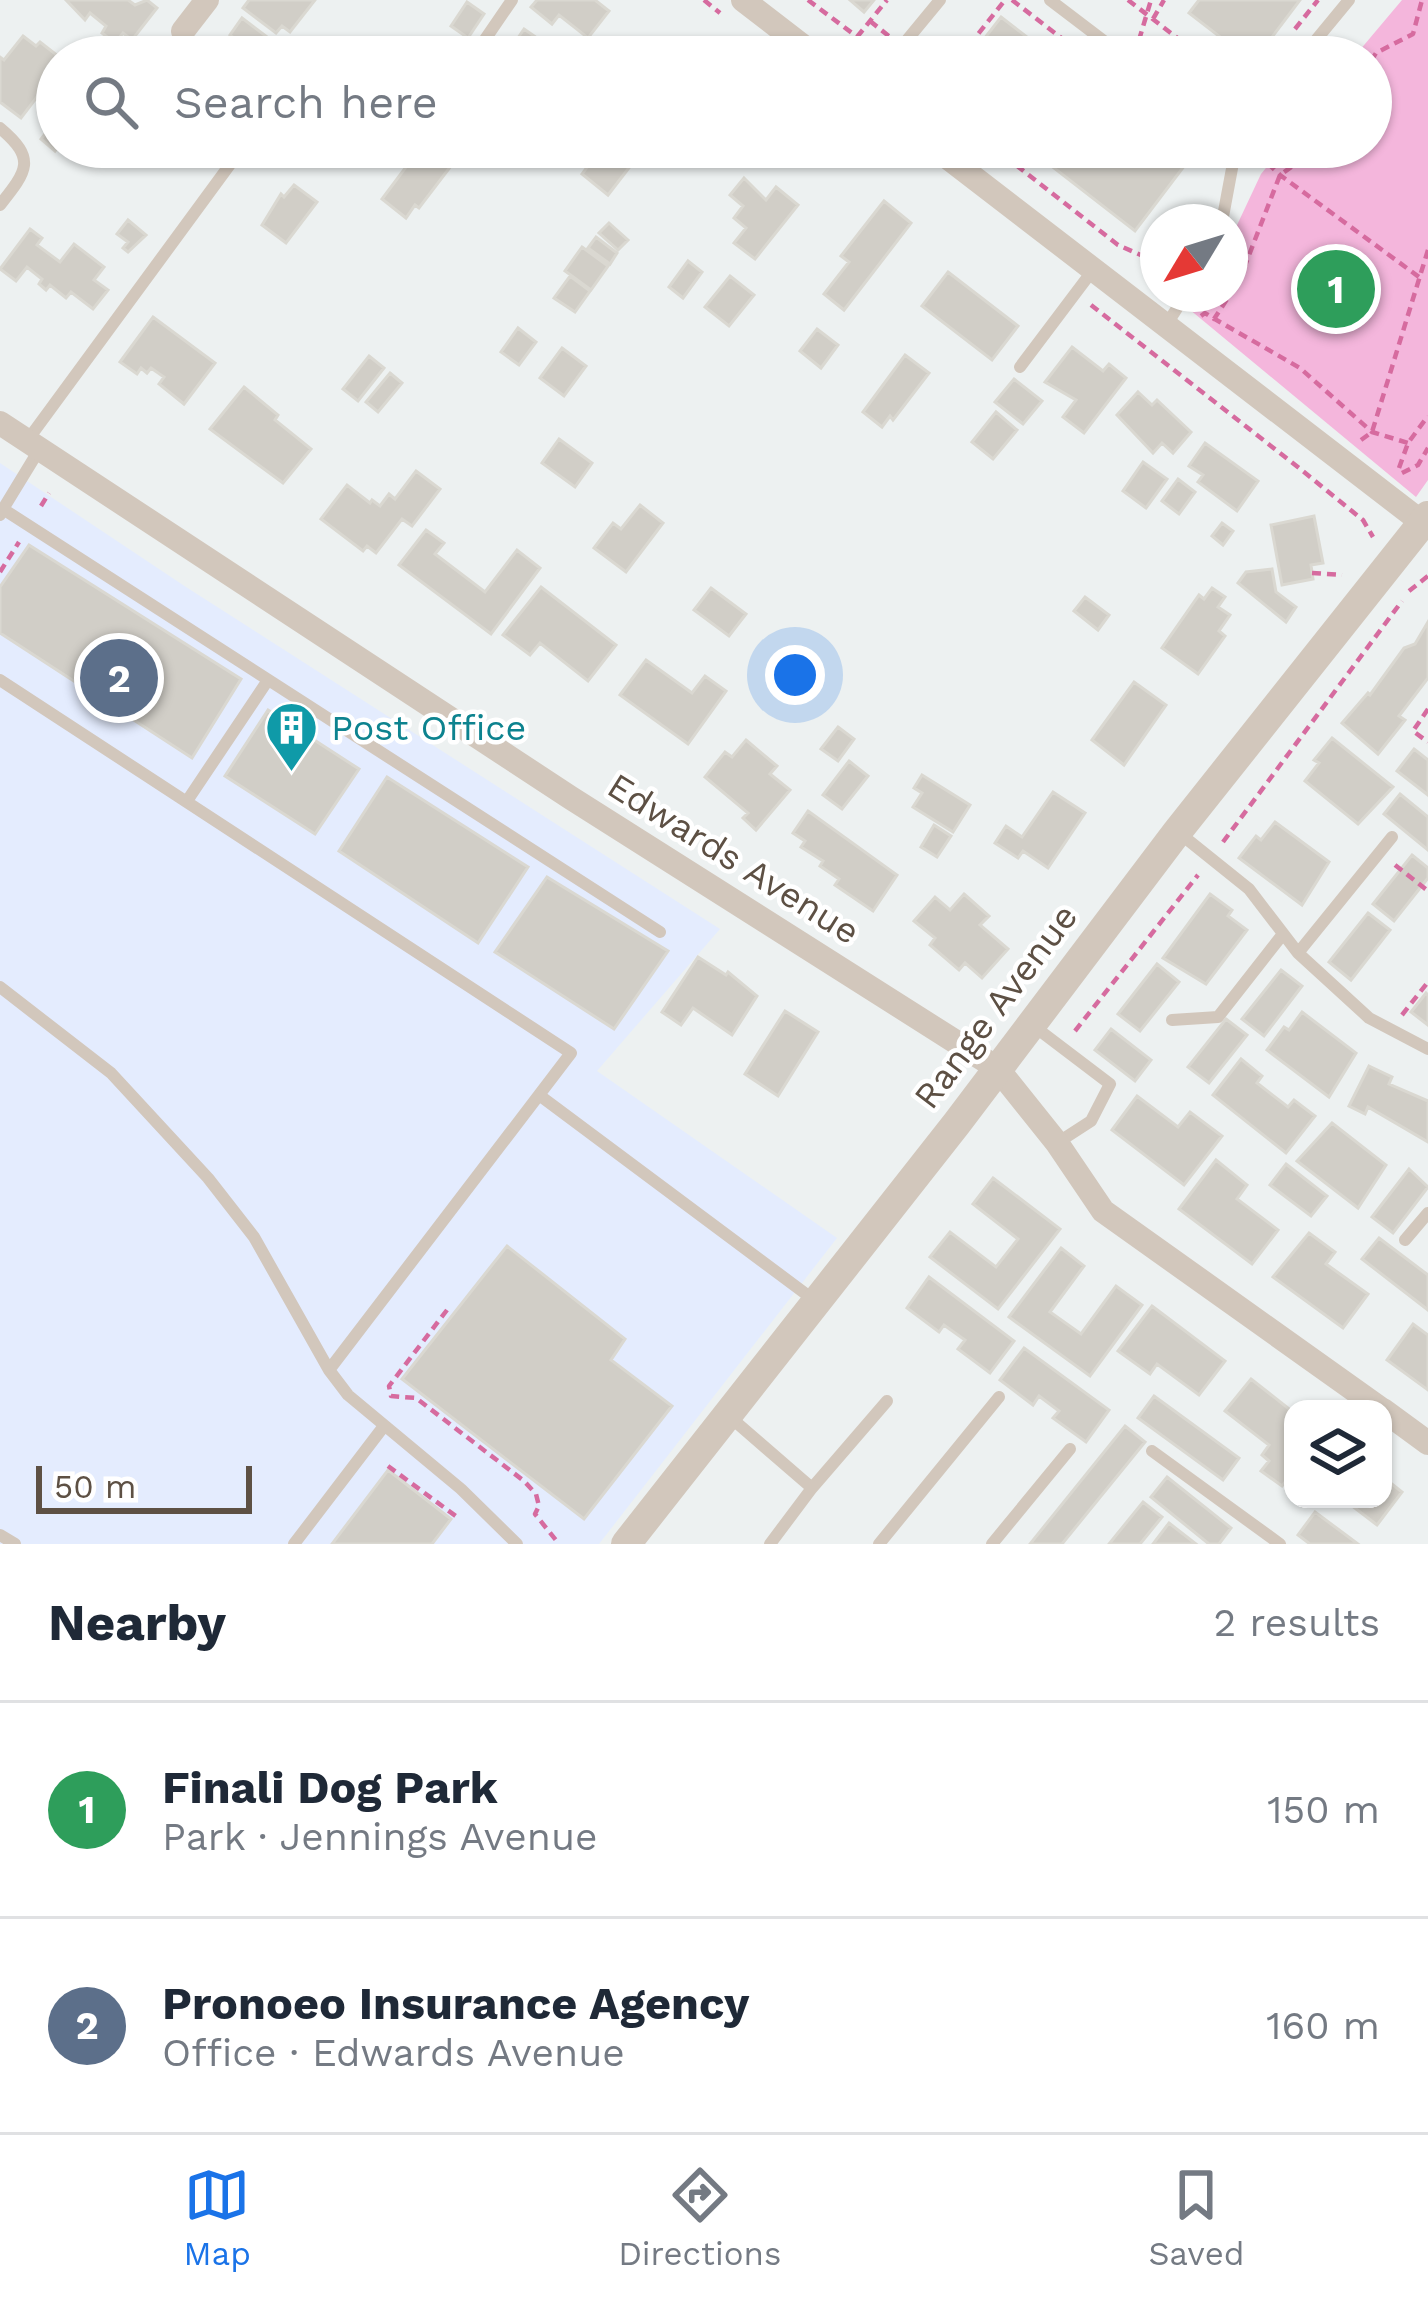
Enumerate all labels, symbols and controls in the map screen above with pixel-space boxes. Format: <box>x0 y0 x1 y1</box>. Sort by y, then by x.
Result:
search box <box>36 36 1392 168</box>
icon: search <box>78 69 144 135</box>
text: Search here <box>174 76 438 129</box>
north arrow <box>1140 204 1248 312</box>
pin: 1 <box>1297 244 1375 334</box>
pin: 2 <box>80 633 158 723</box>
your location <box>765 645 825 705</box>
building icon: Post Office <box>264 699 320 773</box>
place label: Post Office <box>331 707 526 749</box>
street label: Edwards Avenue <box>600 765 867 953</box>
street label: Range Avenue <box>905 896 1086 1117</box>
map controls <box>1284 1400 1392 1508</box>
button: layers <box>1284 1400 1392 1508</box>
scale bar <box>36 1460 252 1513</box>
text: 50 m <box>54 1467 136 1506</box>
text: Nearby <box>48 1593 226 1652</box>
text: 2 results <box>1214 1600 1380 1645</box>
text: Finali Dog Park <box>162 1761 498 1814</box>
text: 1 <box>79 1787 95 1832</box>
text: 150 m <box>1267 1787 1380 1832</box>
text: Park · Jennings Avenue <box>162 1814 598 1859</box>
text: Pronoeo Insurance Agency <box>162 1977 749 2030</box>
text: 2 <box>75 2003 99 2048</box>
text: 160 m <box>1266 2003 1380 2048</box>
text: Office · Edwards Avenue <box>162 2030 625 2075</box>
tab: Map <box>184 2162 251 2273</box>
tab: Directions <box>618 2162 781 2273</box>
tab: Saved <box>1149 2162 1244 2273</box>

